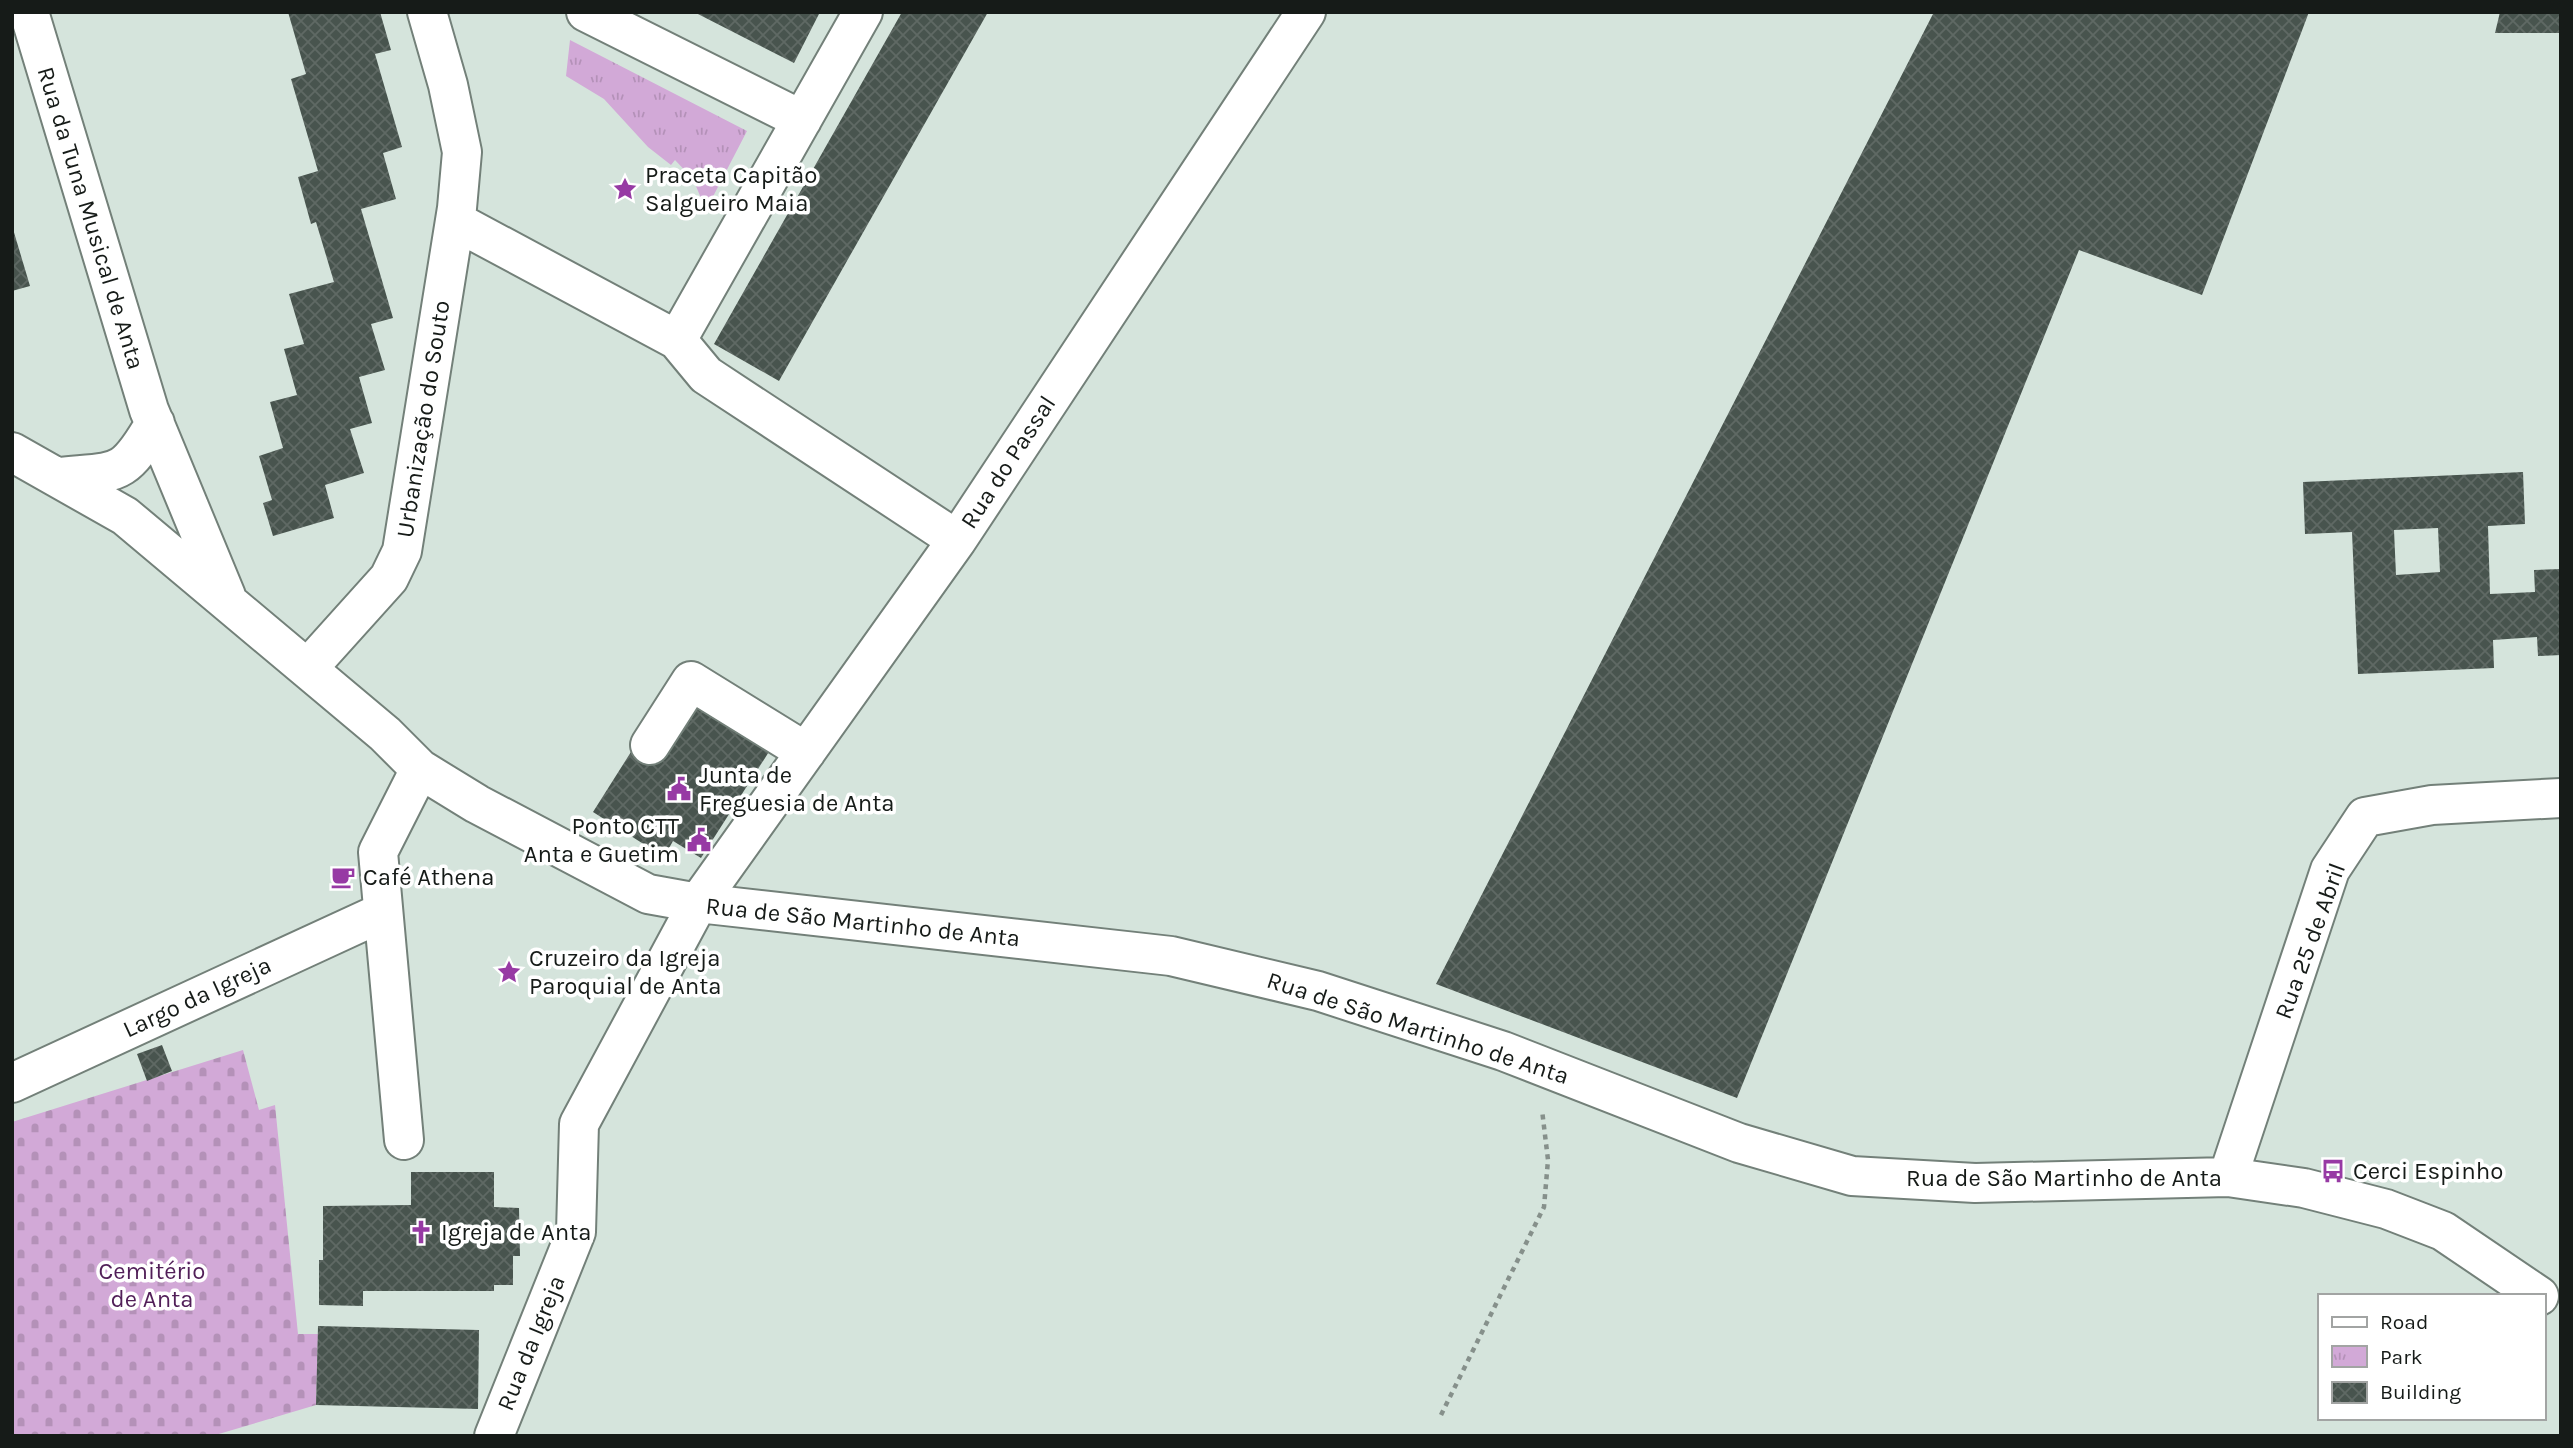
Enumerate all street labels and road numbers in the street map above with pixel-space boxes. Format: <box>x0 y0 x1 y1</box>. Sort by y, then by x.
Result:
street label: Rua da Tuna Musical de Anta <box>32 63 150 373</box>
street label: Urbanização do Souto <box>390 298 456 540</box>
street label: Rua do Passal <box>955 390 1061 534</box>
street label: Rua 25 de Abril <box>2269 859 2351 1023</box>
street label: Rua de São Martinho de Anta <box>704 892 1022 952</box>
street label: Largo da Igreja <box>118 950 276 1044</box>
street label: Rua de São Martinho de Anta <box>1263 966 1573 1090</box>
street label: Rua de São Martinho de Anta <box>1906 1164 2222 1192</box>
street label: Rua da Igreja <box>491 1271 571 1415</box>

